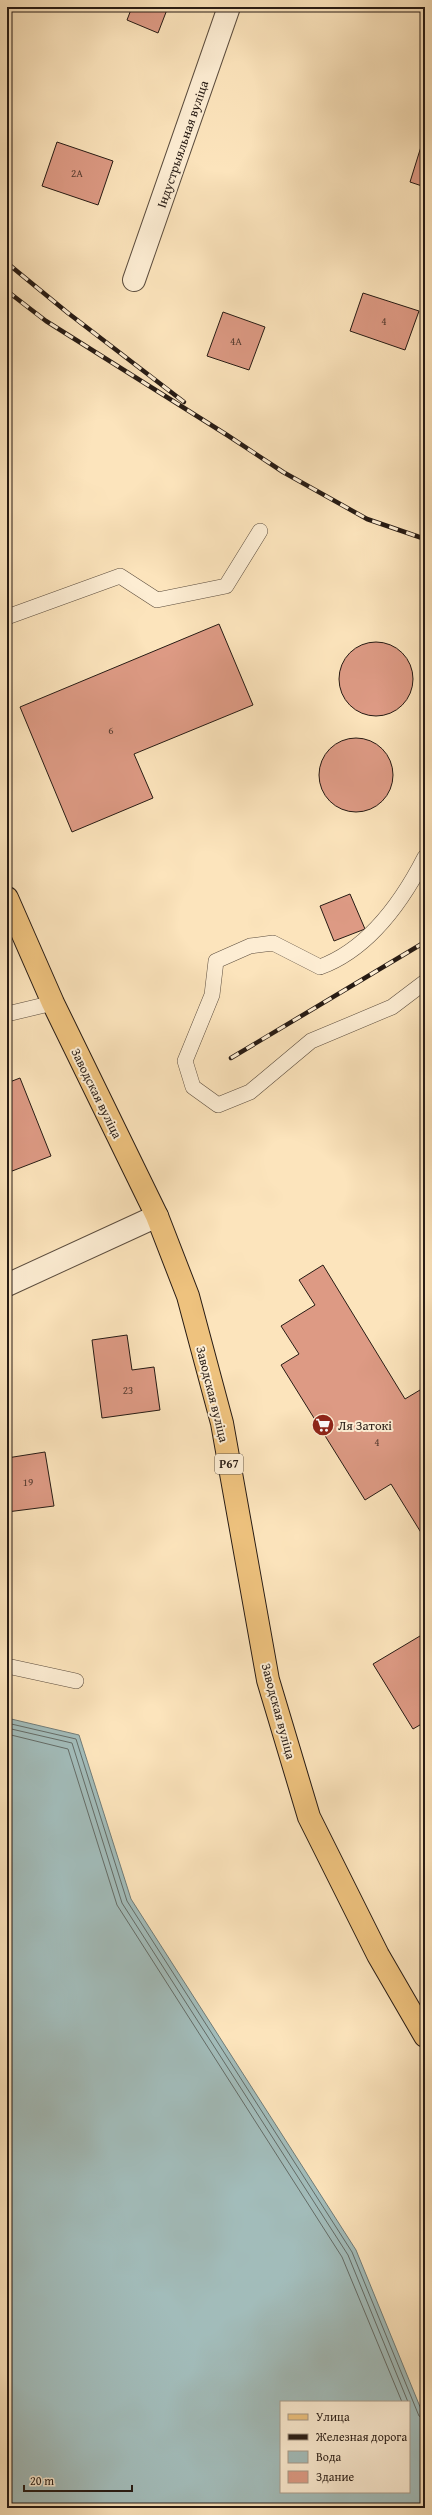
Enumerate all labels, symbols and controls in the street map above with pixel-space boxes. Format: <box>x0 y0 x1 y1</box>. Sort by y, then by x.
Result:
street label: Індустрыяльная вуліца <box>152 77 213 211</box>
house number: 2А <box>71 165 83 181</box>
house number: 4 <box>381 313 387 329</box>
house number: 4А <box>230 333 242 349</box>
house number: 6 <box>108 722 114 738</box>
street label: Заводская вуліца <box>66 1045 127 1142</box>
street label: Заводская вуліца <box>191 1344 234 1445</box>
house number: 23 <box>123 1382 133 1398</box>
supermarket icon: Ля Затокі <box>310 1412 336 1438</box>
place label: Ля Затокі <box>338 1416 392 1435</box>
house number: 4 <box>374 1434 380 1450</box>
road number: Р67 <box>215 1454 243 1474</box>
house number: 19 <box>23 1474 33 1490</box>
street label: Заводская вуліца <box>257 1661 301 1762</box>
legend <box>280 2401 410 2493</box>
text: Улица <box>316 2408 350 2425</box>
text: Железная дорога <box>315 2428 407 2445</box>
text: Вода <box>316 2448 341 2465</box>
scale bar <box>24 2467 132 2493</box>
text: Здание <box>316 2468 355 2485</box>
text: 20 m <box>30 2472 54 2489</box>

